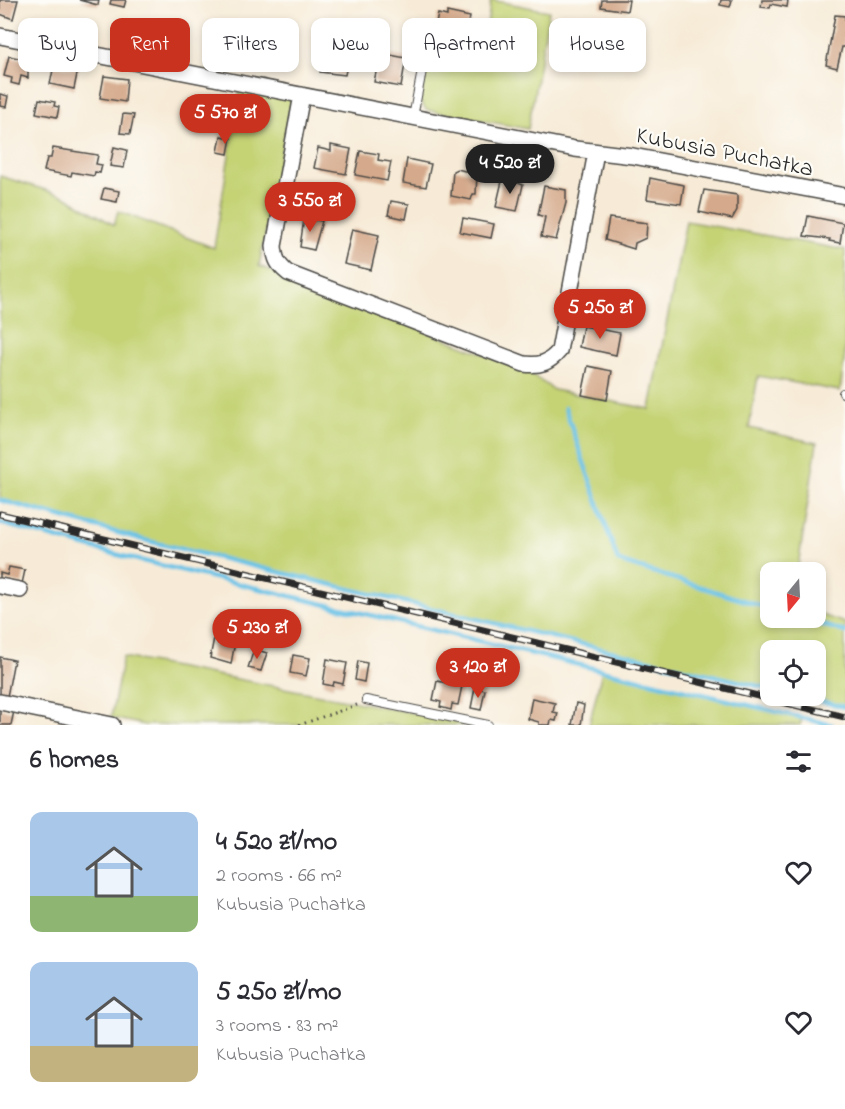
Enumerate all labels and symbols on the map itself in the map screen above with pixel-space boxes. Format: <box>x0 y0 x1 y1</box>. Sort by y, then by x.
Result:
pin: 5 570 zł <box>163 94 287 145</box>
street label: Kubusia Puchatka <box>633 119 816 188</box>
pin: 4 520 zł <box>448 144 572 195</box>
pin: 3 550 zł <box>248 182 372 233</box>
pin: 5 250 zł <box>538 289 662 340</box>
north arrow <box>760 562 826 628</box>
pin: 5 230 zł <box>195 609 319 660</box>
pin: 3 120 zł <box>416 648 540 699</box>

